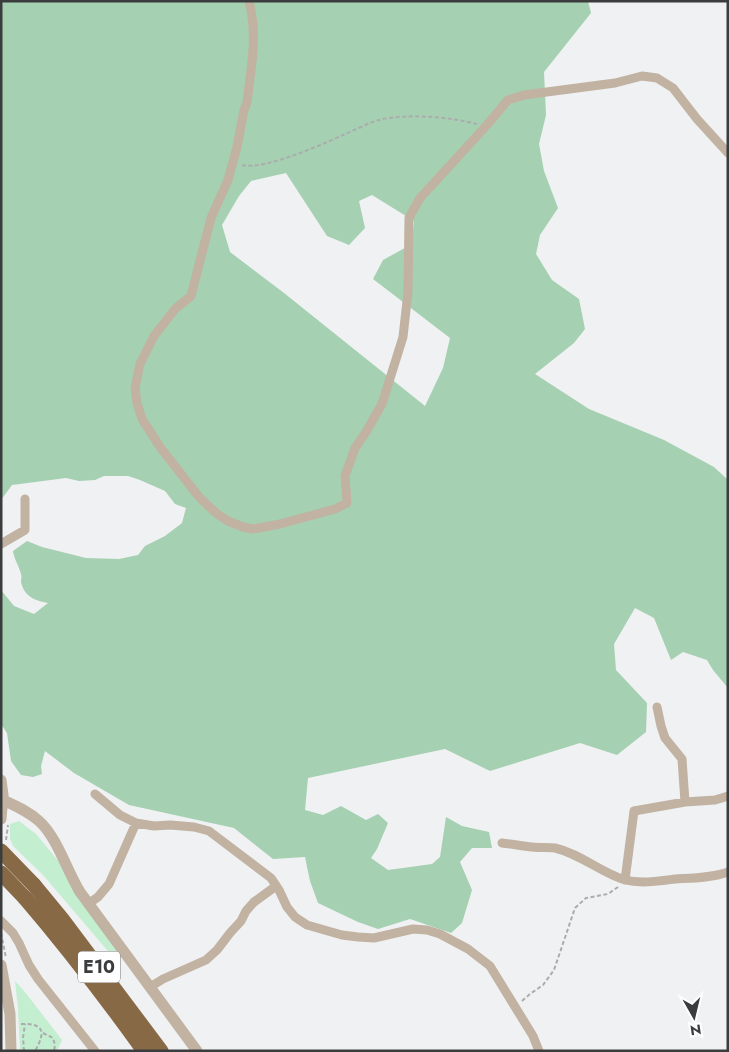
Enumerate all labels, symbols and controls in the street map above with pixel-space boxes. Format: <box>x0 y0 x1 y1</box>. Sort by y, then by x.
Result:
road number: E10 <box>78 952 120 982</box>
north arrow <box>669 992 719 1042</box>
text: N <box>689 1019 703 1041</box>

